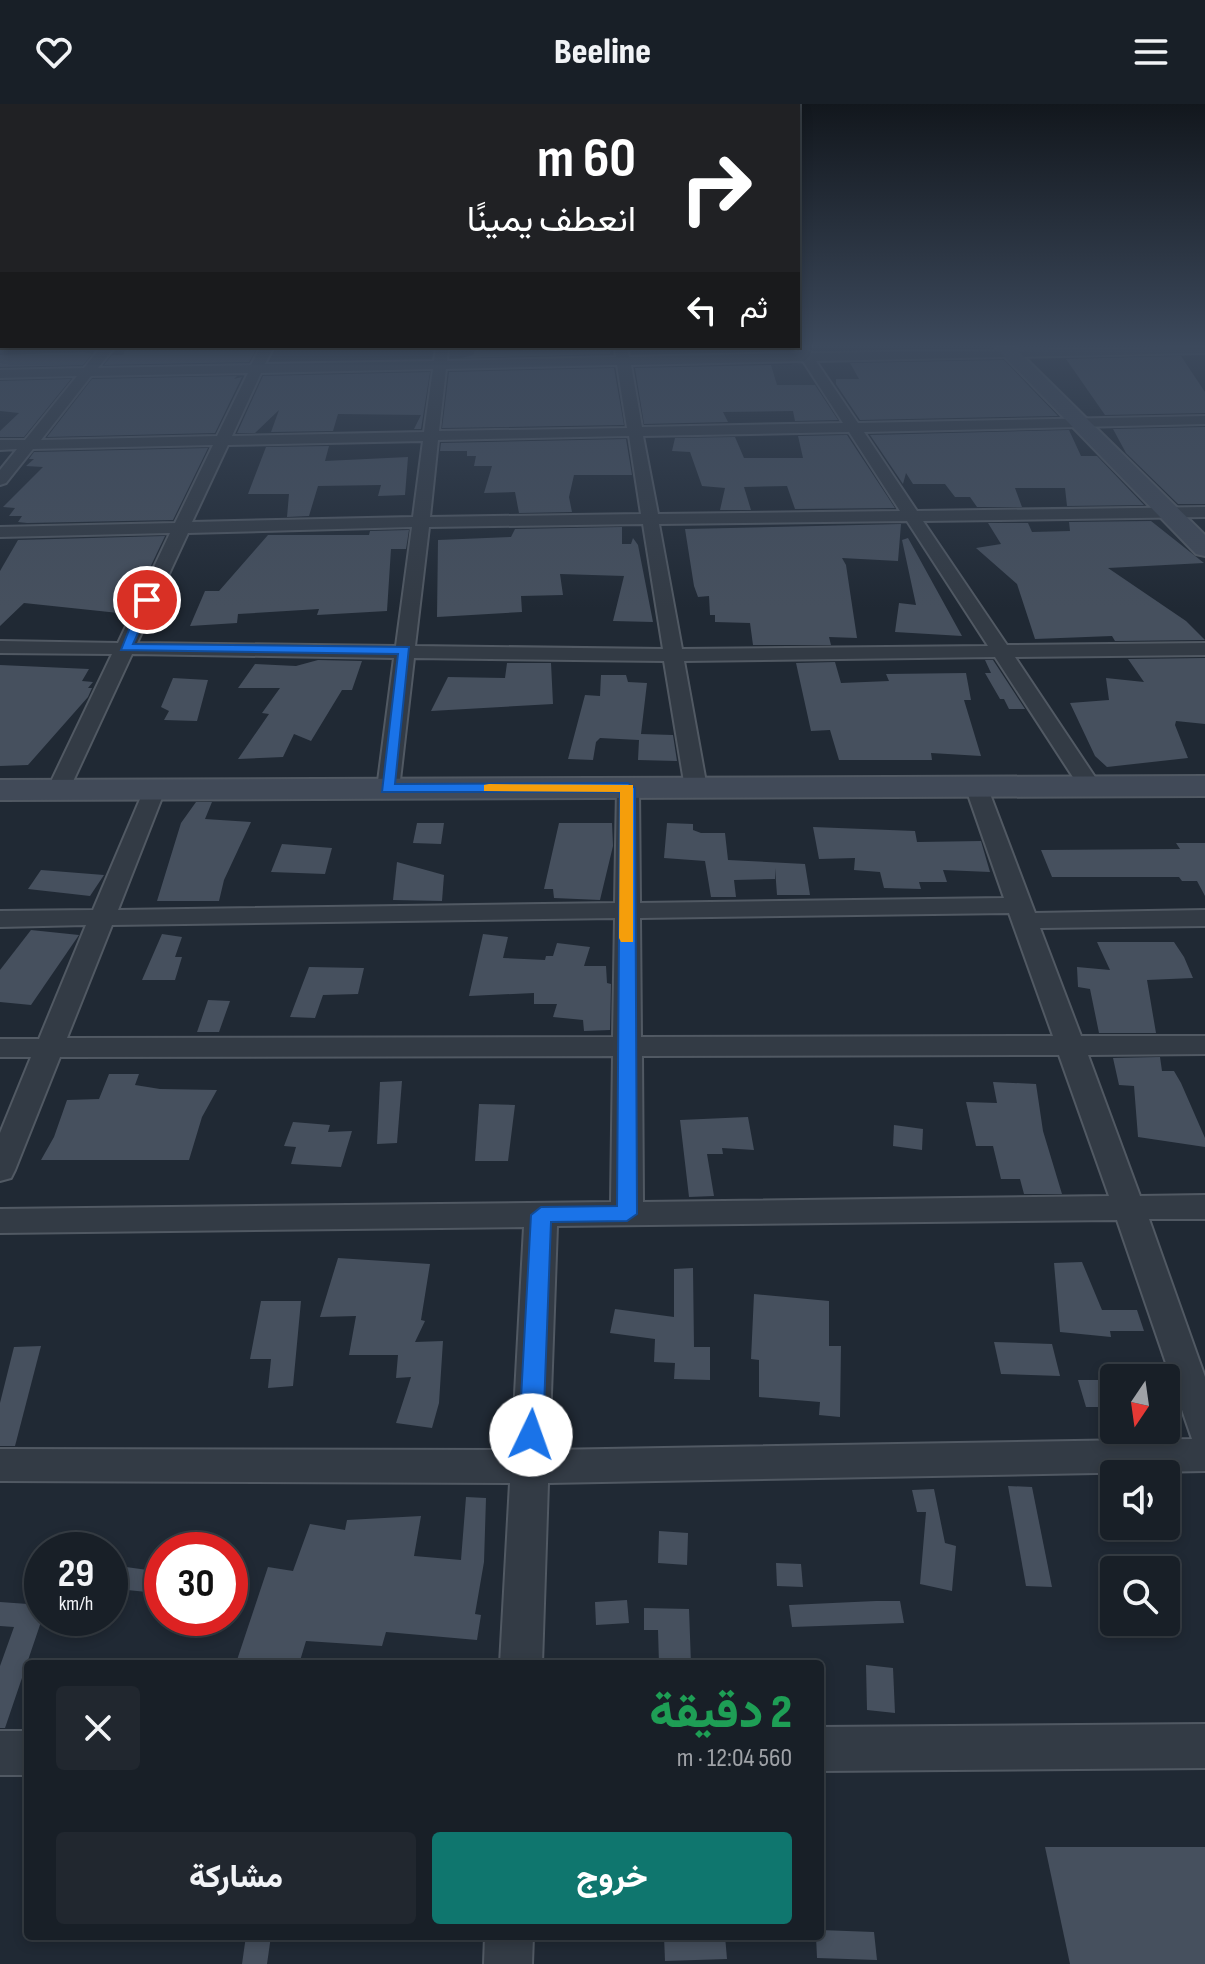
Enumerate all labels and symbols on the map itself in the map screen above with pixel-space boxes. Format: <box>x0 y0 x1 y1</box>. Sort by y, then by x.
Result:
pin <box>113 566 181 634</box>
north arrow <box>1100 1364 1180 1444</box>
position arrow <box>489 1393 573 1477</box>
speed limit sign: 30 <box>144 1532 248 1636</box>

